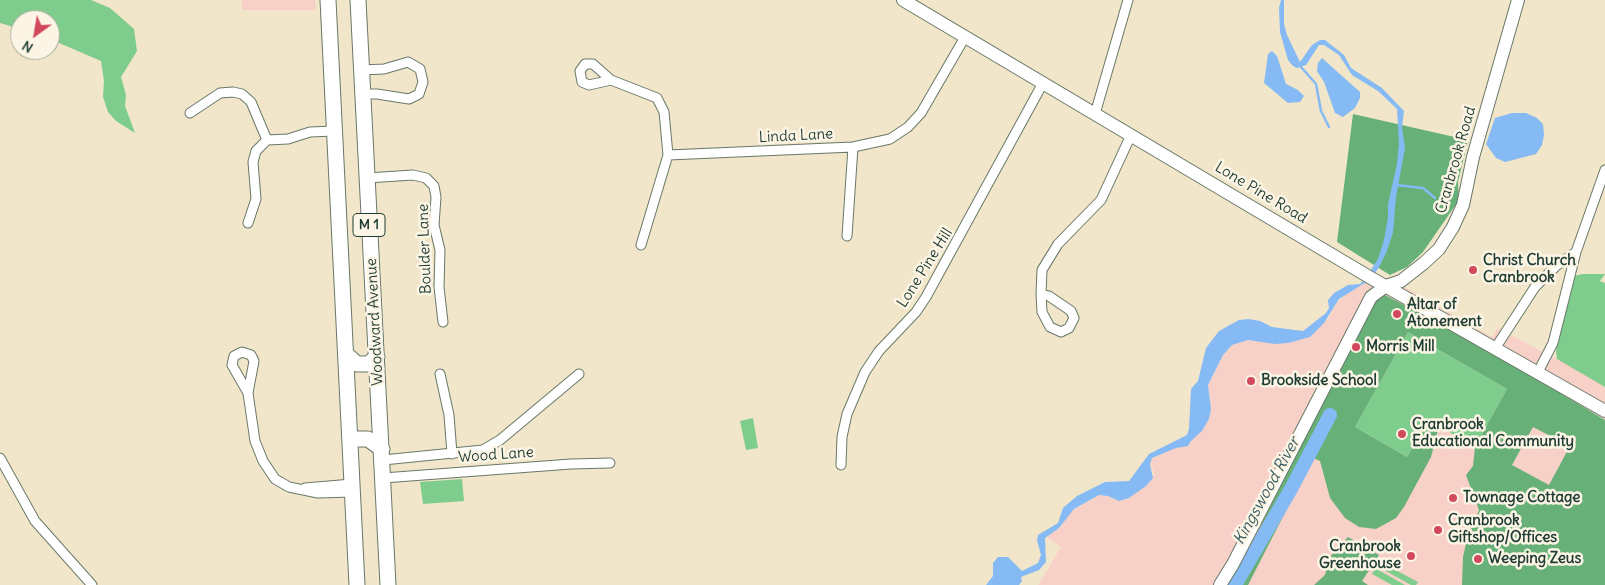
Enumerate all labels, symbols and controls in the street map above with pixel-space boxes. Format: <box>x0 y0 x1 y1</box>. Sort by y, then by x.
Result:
north arrow <box>10 10 60 60</box>
text: N <box>19 37 36 57</box>
street label: Cranbrook Road <box>1432 104 1480 216</box>
street label: Linda Lane <box>758 125 834 147</box>
street label: Lone Pine Road <box>1212 158 1310 228</box>
street label: Boulder Lane <box>414 204 436 294</box>
road number: M 1 <box>353 214 385 236</box>
street label: Lone Pine Hill <box>893 225 957 311</box>
place label: Christ Church Cranbrook <box>1483 252 1576 287</box>
street label: Woodward Avenue <box>363 258 387 386</box>
marker: Christ Church Cranbrook <box>1467 264 1479 276</box>
place label: Altar of Atonement <box>1407 296 1482 331</box>
marker: Altar of Atonement <box>1391 308 1403 320</box>
place label: Morris Mill <box>1366 338 1435 356</box>
marker: Morris Mill <box>1350 341 1362 353</box>
place label: Brookside School <box>1261 372 1377 390</box>
marker: Brookside School <box>1245 375 1257 387</box>
place label: Cranbrook Educational Community <box>1412 416 1574 451</box>
marker: Cranbrook Educational Community <box>1396 428 1408 440</box>
water label: Kingswood River <box>1230 434 1304 548</box>
street label: Wood Lane <box>458 443 534 467</box>
place label: Townage Cottage <box>1463 489 1580 507</box>
marker: Townage Cottage <box>1447 492 1459 504</box>
place label: Cranbrook Giftshop/Offices <box>1448 512 1557 547</box>
marker: Cranbrook Giftshop/Offices <box>1432 524 1444 536</box>
place label: Cranbrook Greenhouse <box>1319 538 1401 573</box>
marker: Cranbrook Greenhouse <box>1405 550 1417 562</box>
place label: Weeping Zeus <box>1488 550 1581 568</box>
marker: Weeping Zeus <box>1472 553 1484 565</box>

